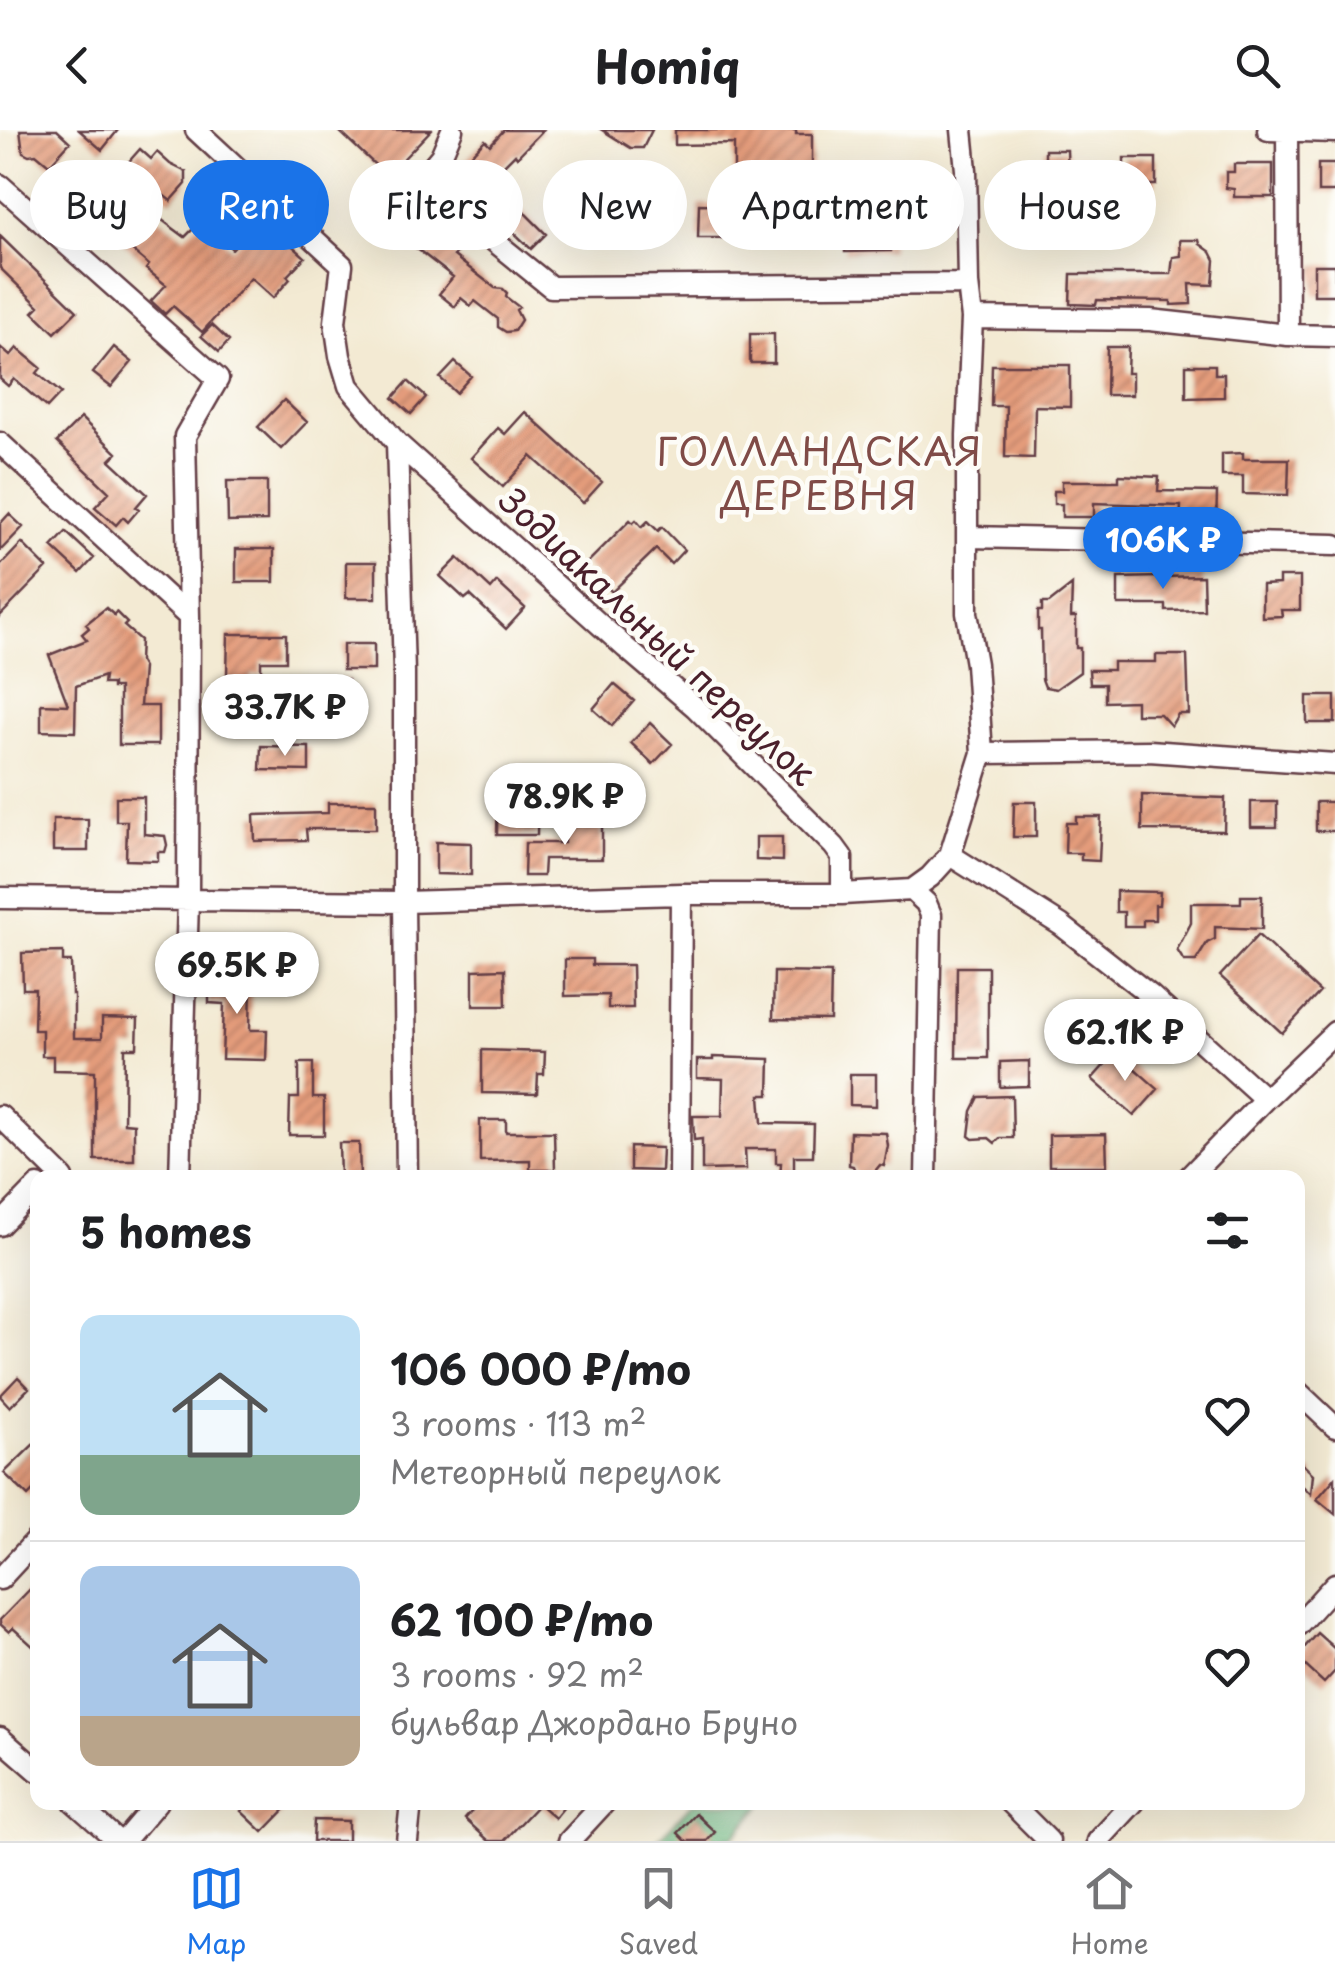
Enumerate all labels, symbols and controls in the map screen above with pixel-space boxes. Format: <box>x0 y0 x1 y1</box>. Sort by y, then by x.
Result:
text: Homiq <box>595 31 740 99</box>
icon: back <box>50 38 105 93</box>
icon: search <box>1230 38 1285 93</box>
chip: Buy <box>30 160 163 250</box>
chip: Rent <box>183 160 329 250</box>
chip: Filters <box>349 160 523 250</box>
chip: New <box>543 160 687 250</box>
chip: Apartment <box>707 160 964 250</box>
chip: House <box>984 160 1156 250</box>
district label: ГОЛЛАНДСКАЯ ДЕРЕВНЯ <box>656 422 984 523</box>
street label: Зодиакальный переулок <box>488 473 829 797</box>
pin: 106K ₽ <box>1082 507 1244 592</box>
text: 106K ₽ <box>1105 515 1221 563</box>
pin: 33.7K ₽ <box>193 674 377 759</box>
text: 33.7K ₽ <box>224 682 346 730</box>
pin: 78.9K ₽ <box>473 763 657 848</box>
text: 78.9K ₽ <box>506 771 624 819</box>
pin: 69.5K ₽ <box>145 932 329 1017</box>
text: 69.5K ₽ <box>177 940 297 988</box>
pin: 62.1K ₽ <box>1033 999 1217 1084</box>
text: 62.1K ₽ <box>1066 1007 1184 1055</box>
text: 5 homes <box>80 1199 252 1262</box>
icon: filters <box>1200 1203 1255 1258</box>
text: 106 000 ₽/mo <box>390 1336 691 1399</box>
icon: home <box>160 1355 280 1475</box>
icon: heart <box>1200 1388 1255 1443</box>
text: 3 rooms · 113 m² <box>390 1399 647 1447</box>
text: Метеорный переулок <box>390 1447 720 1495</box>
text: 62 100 ₽/mo <box>390 1587 653 1650</box>
icon: home <box>160 1606 280 1726</box>
icon: heart <box>1200 1639 1255 1694</box>
text: 3 rooms · 92 m² <box>390 1650 644 1698</box>
text: бульвар Джордано Бруно <box>390 1698 798 1746</box>
tab: Map <box>186 1861 246 1964</box>
tab: Saved <box>619 1861 698 1964</box>
tab: Home <box>1071 1861 1149 1964</box>

